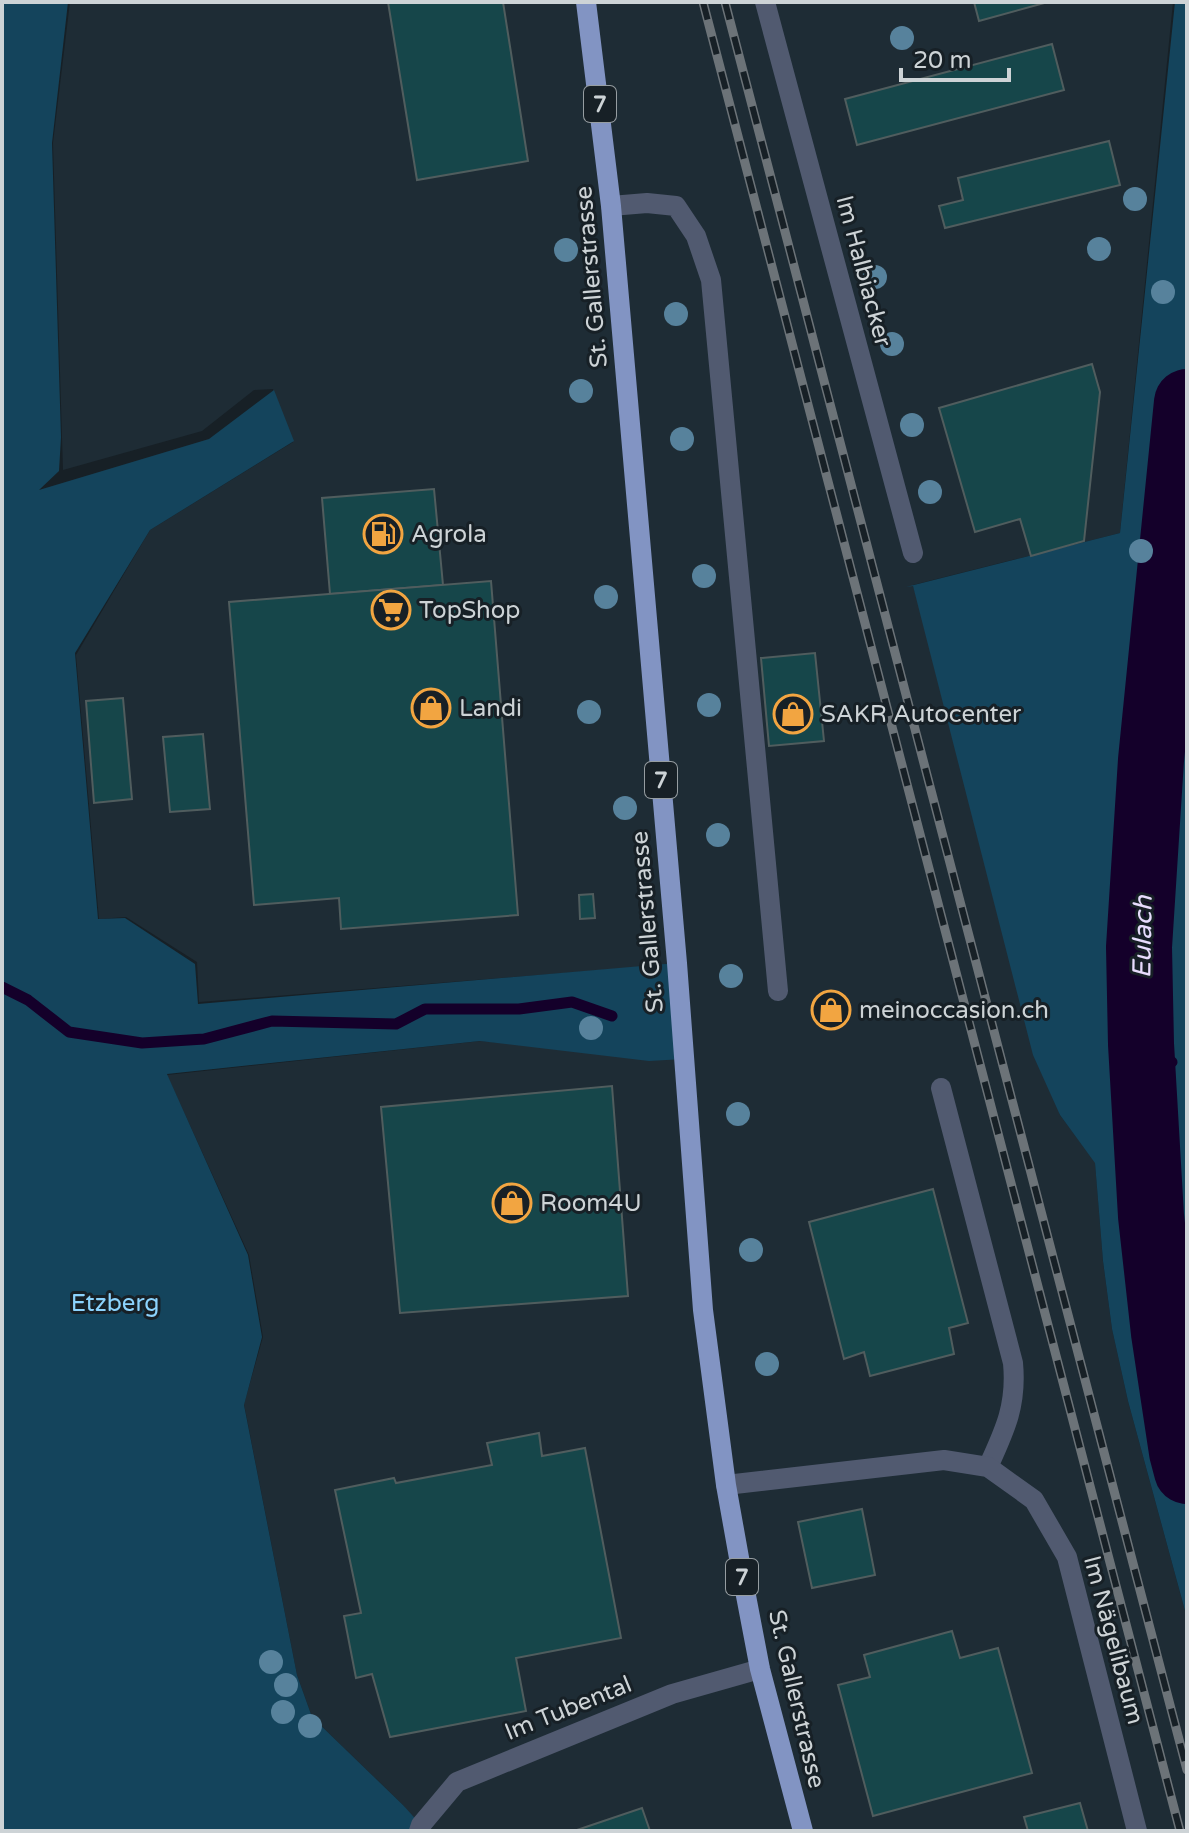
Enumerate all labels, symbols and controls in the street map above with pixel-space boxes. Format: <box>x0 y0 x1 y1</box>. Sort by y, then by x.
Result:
scale bar <box>901 32 1009 82</box>
text: 20 m <box>913 46 971 75</box>
road number: 7 <box>584 86 616 122</box>
street label: St. Gallerstrasse <box>569 185 614 369</box>
street label: Im Halbiacker <box>829 192 898 351</box>
fuel station icon: Agrola <box>362 513 404 555</box>
place label: Agrola <box>411 520 487 549</box>
supermarket icon: TopShop <box>370 589 412 631</box>
place label: TopShop <box>419 596 520 625</box>
shop icon: Landi <box>410 687 452 729</box>
shop icon: SAKR Autocenter <box>772 693 814 735</box>
place label: Landi <box>459 694 522 723</box>
place label: SAKR Autocenter <box>821 700 1022 729</box>
road number: 7 <box>645 762 677 798</box>
street label: St. Gallerstrasse <box>625 830 670 1014</box>
water label: Eulach <box>1126 894 1159 979</box>
shop icon: meinoccasion.ch <box>810 989 852 1031</box>
place label: meinoccasion.ch <box>859 996 1049 1025</box>
shop icon: Room4U <box>491 1182 533 1224</box>
place label: Room4U <box>540 1189 642 1218</box>
park label: Etzberg <box>71 1289 159 1318</box>
street label: Im Nägelibaum <box>1077 1553 1150 1728</box>
road number: 7 <box>726 1559 758 1595</box>
street label: St. Gallerstrasse <box>762 1607 831 1791</box>
street label: Im Tubental <box>500 1670 636 1747</box>

